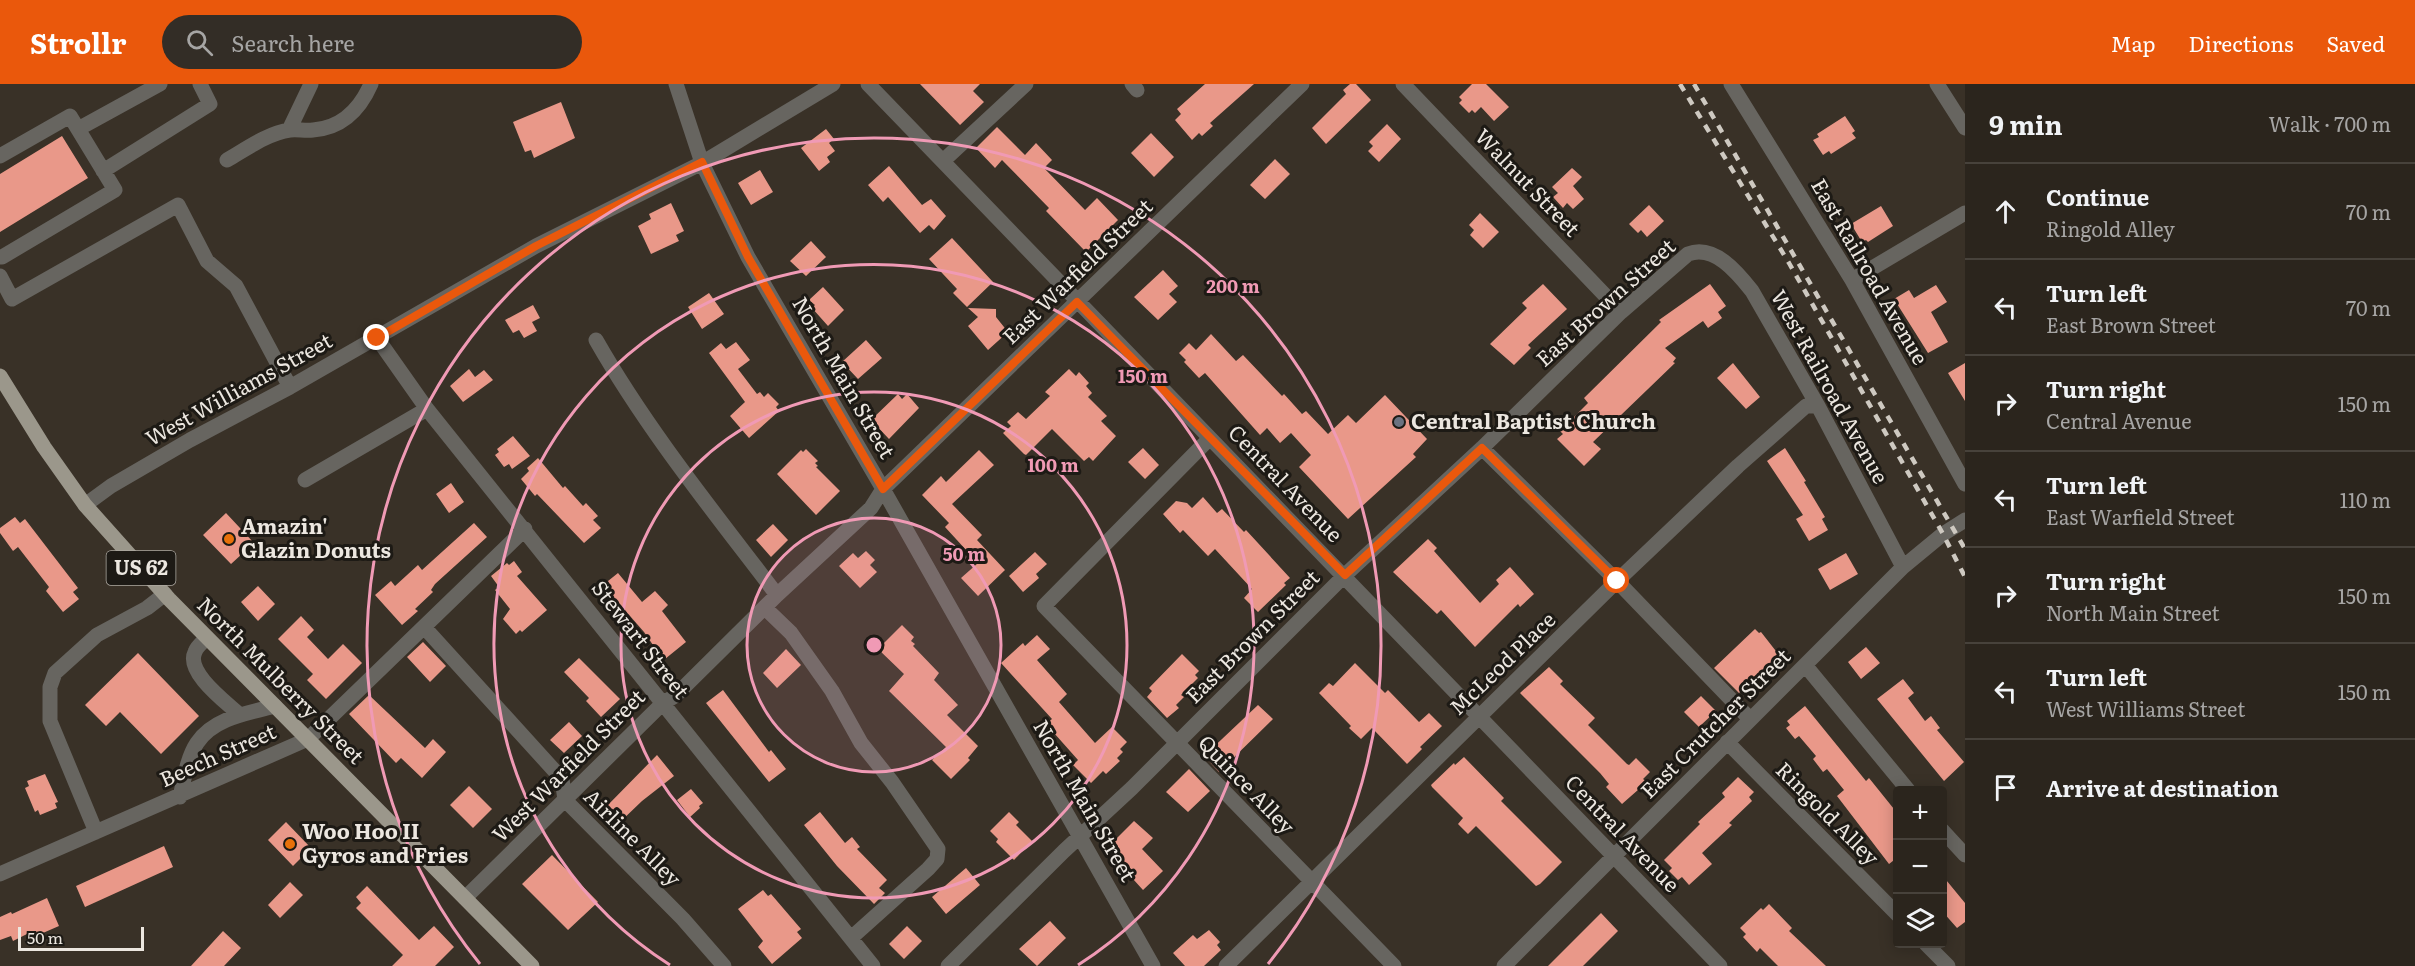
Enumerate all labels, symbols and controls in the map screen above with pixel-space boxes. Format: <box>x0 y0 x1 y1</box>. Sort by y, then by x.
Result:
search box <box>162 15 582 69</box>
text: Strollr <box>30 21 126 63</box>
icon: search <box>183 26 216 59</box>
text: Search here <box>231 26 355 59</box>
text: Map <box>2111 27 2156 58</box>
text: Directions <box>2189 27 2294 58</box>
text: Saved <box>2327 27 2385 58</box>
text: 9 min <box>1989 104 2063 143</box>
text: Walk · 700 m <box>2268 108 2391 138</box>
street label: Walnut Street <box>1469 120 1589 243</box>
street label: East Railroad Avenue <box>1805 172 1937 370</box>
text: Continue <box>2046 180 2149 213</box>
street label: East Warfield Street <box>994 190 1159 350</box>
icon: ahead <box>1989 195 2022 228</box>
text: 70 m <box>2346 196 2391 226</box>
text: Ringold Alley <box>2046 213 2175 243</box>
street label: East Brown Street <box>1528 230 1681 372</box>
text: 200 m <box>1206 272 1260 299</box>
text: Turn left <box>2046 276 2147 309</box>
street label: West Railroad Avenue <box>1765 283 1898 489</box>
street label: North Main Street <box>786 290 904 464</box>
icon: left <box>1989 291 2022 324</box>
text: 70 m <box>2346 292 2391 322</box>
text: East Brown Street <box>2046 309 2216 339</box>
street label: West Williams Street <box>139 323 337 452</box>
route end <box>363 324 389 350</box>
text: 150 m <box>1118 362 1168 389</box>
text: Turn right <box>2046 372 2166 405</box>
icon: right <box>1989 387 2022 420</box>
text: 150 m <box>2338 388 2391 418</box>
place label: Central Baptist Church <box>1411 404 1656 435</box>
text: Central Avenue <box>2046 405 2192 435</box>
marker: Central Baptist Church <box>1392 415 1406 429</box>
street label: Central Avenue <box>1223 417 1351 548</box>
text: 100 m <box>1027 451 1079 478</box>
text: Turn left <box>2046 468 2147 501</box>
icon: left <box>1989 483 2022 516</box>
text: 110 m <box>2340 484 2391 514</box>
text: East Warfield Street <box>2046 501 2235 531</box>
place label: Amazin' Glazin Donuts <box>241 509 391 564</box>
marker: Amazin' Glazin Donuts <box>222 532 236 546</box>
text: 50 m <box>943 540 985 567</box>
road number: US 62 <box>106 551 176 585</box>
street label: East Brown Street <box>1177 561 1326 709</box>
text: Turn right <box>2046 564 2166 597</box>
route start <box>1603 567 1629 593</box>
street label: Stewart Street <box>586 573 699 705</box>
icon: right <box>1989 579 2022 612</box>
text: 150 m <box>2338 580 2391 610</box>
street label: North Mulberry Street <box>191 589 373 770</box>
text: North Main Street <box>2046 597 2220 627</box>
street label: McLeod Place <box>1441 603 1561 721</box>
centre of rings <box>864 635 884 655</box>
street label: East Crutcher Street <box>1632 640 1797 804</box>
text: Turn left <box>2046 660 2147 693</box>
icon: left <box>1989 675 2022 708</box>
text: 150 m <box>2338 676 2391 706</box>
street label: West Warfield Street <box>484 680 651 848</box>
text: West Williams Street <box>2046 693 2245 723</box>
street label: North Main Street <box>1027 713 1145 887</box>
street label: Beech Street <box>154 714 280 793</box>
street label: Quince Alley <box>1192 727 1304 841</box>
street label: Ringold Alley <box>1770 753 1888 872</box>
street label: Central Avenue <box>1560 767 1688 898</box>
icon: arrive <box>1989 771 2022 804</box>
text: Arrive at destination <box>2046 771 2279 804</box>
street label: Airline Alley <box>578 780 690 893</box>
map controls <box>1893 786 1947 948</box>
button: + <box>1893 786 1947 840</box>
place label: Woo Hoo II Gyros and Fries <box>302 814 468 869</box>
marker: Woo Hoo II Gyros and Fries <box>283 837 297 851</box>
button: − <box>1893 840 1947 894</box>
button: layers <box>1893 894 1947 948</box>
scale bar <box>18 924 144 952</box>
text: 50 m <box>27 925 63 949</box>

